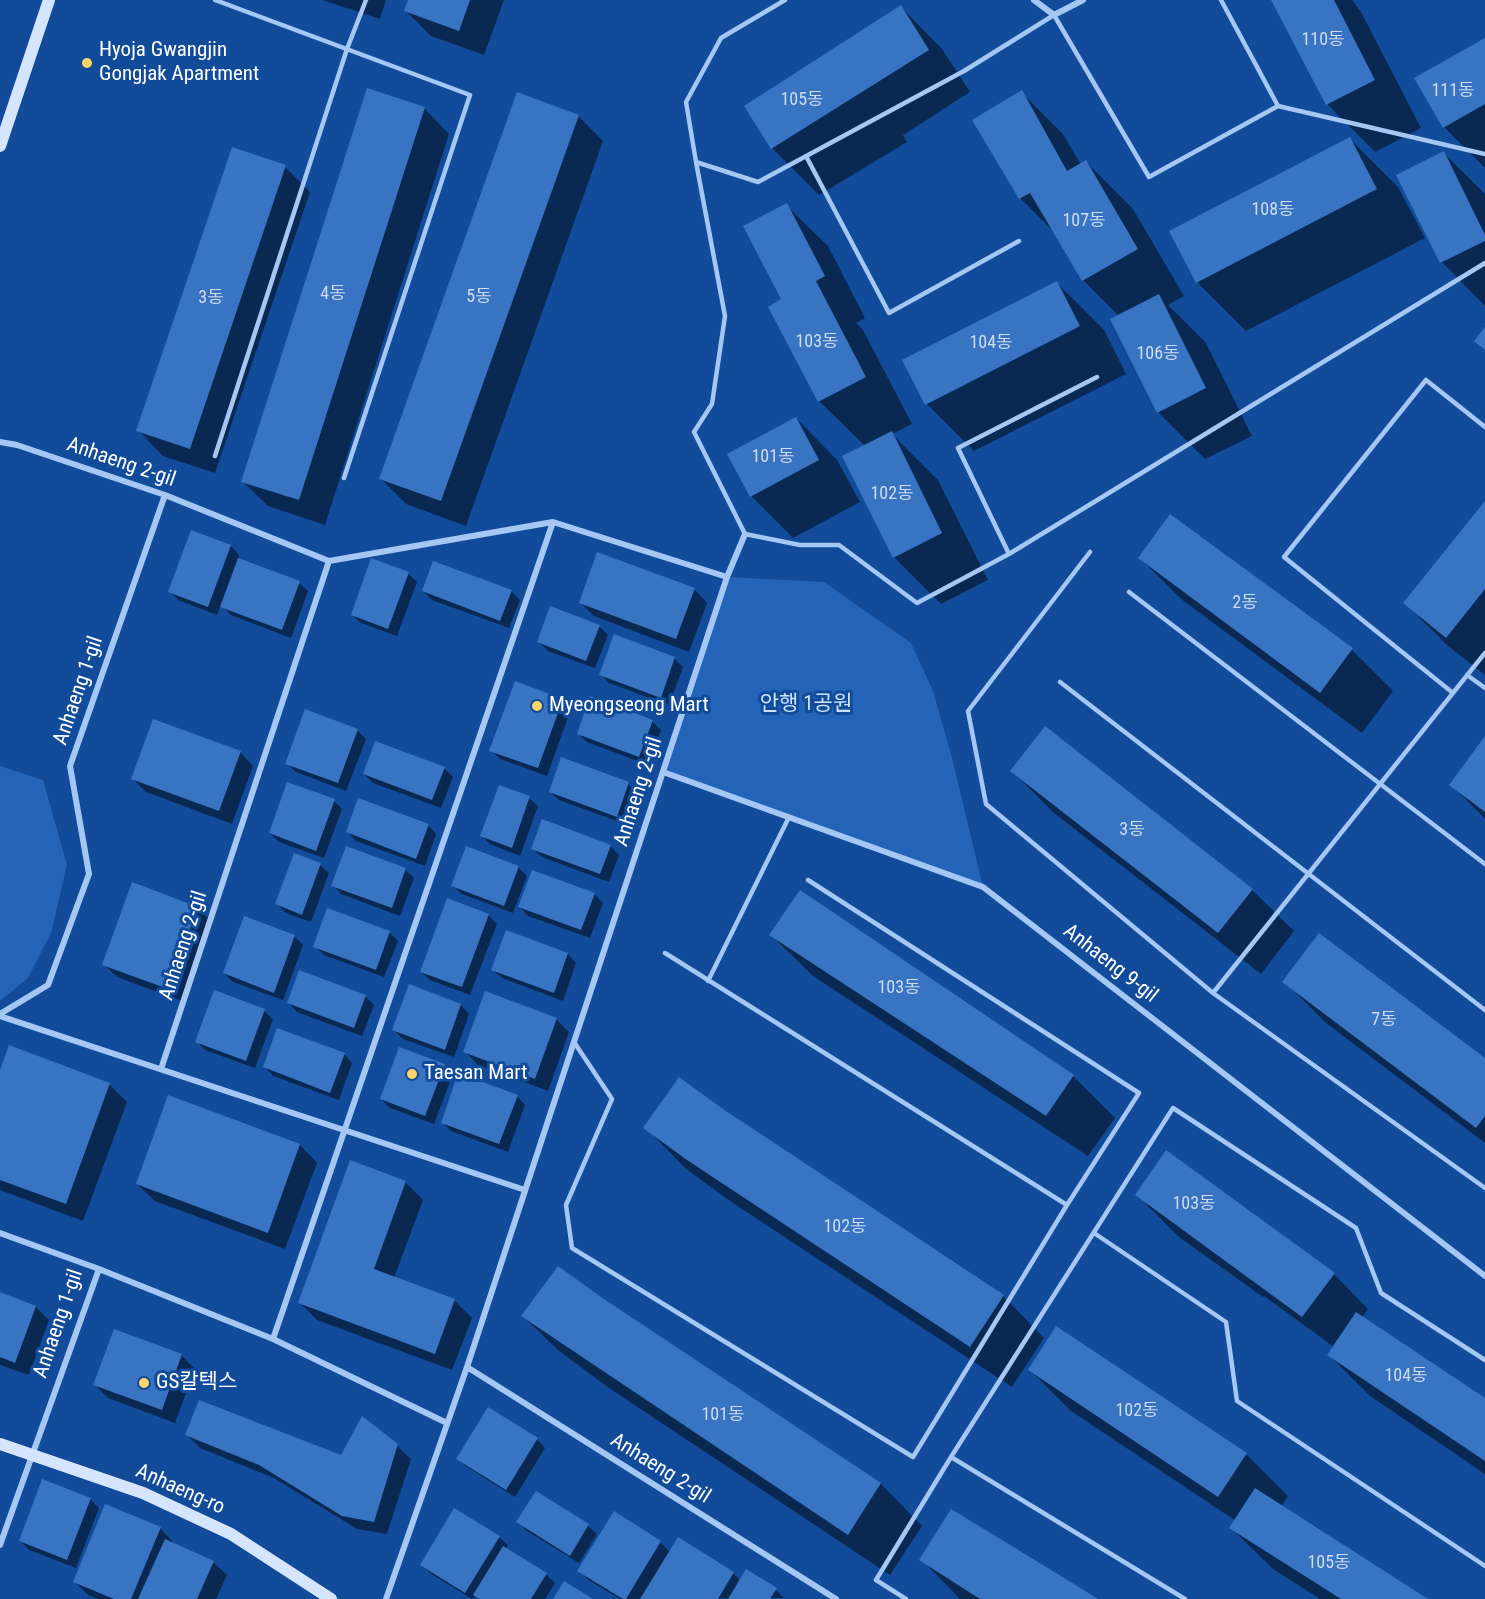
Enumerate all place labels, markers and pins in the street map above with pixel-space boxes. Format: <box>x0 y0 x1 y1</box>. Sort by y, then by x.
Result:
place label: Hyoja Gwangjin Gongjak Apartment <box>99 38 259 88</box>
marker: Hyoja Gwangjin Gongjak Apartment <box>80 56 94 70</box>
place label: Myeongseong Mart <box>549 693 709 719</box>
marker: Myeongseong Mart <box>530 699 544 713</box>
place label: Taesan Mart <box>424 1061 527 1087</box>
marker: Taesan Mart <box>405 1067 419 1081</box>
place label: GS칼텍스 <box>156 1370 237 1396</box>
marker: GS칼텍스 <box>137 1376 151 1390</box>

